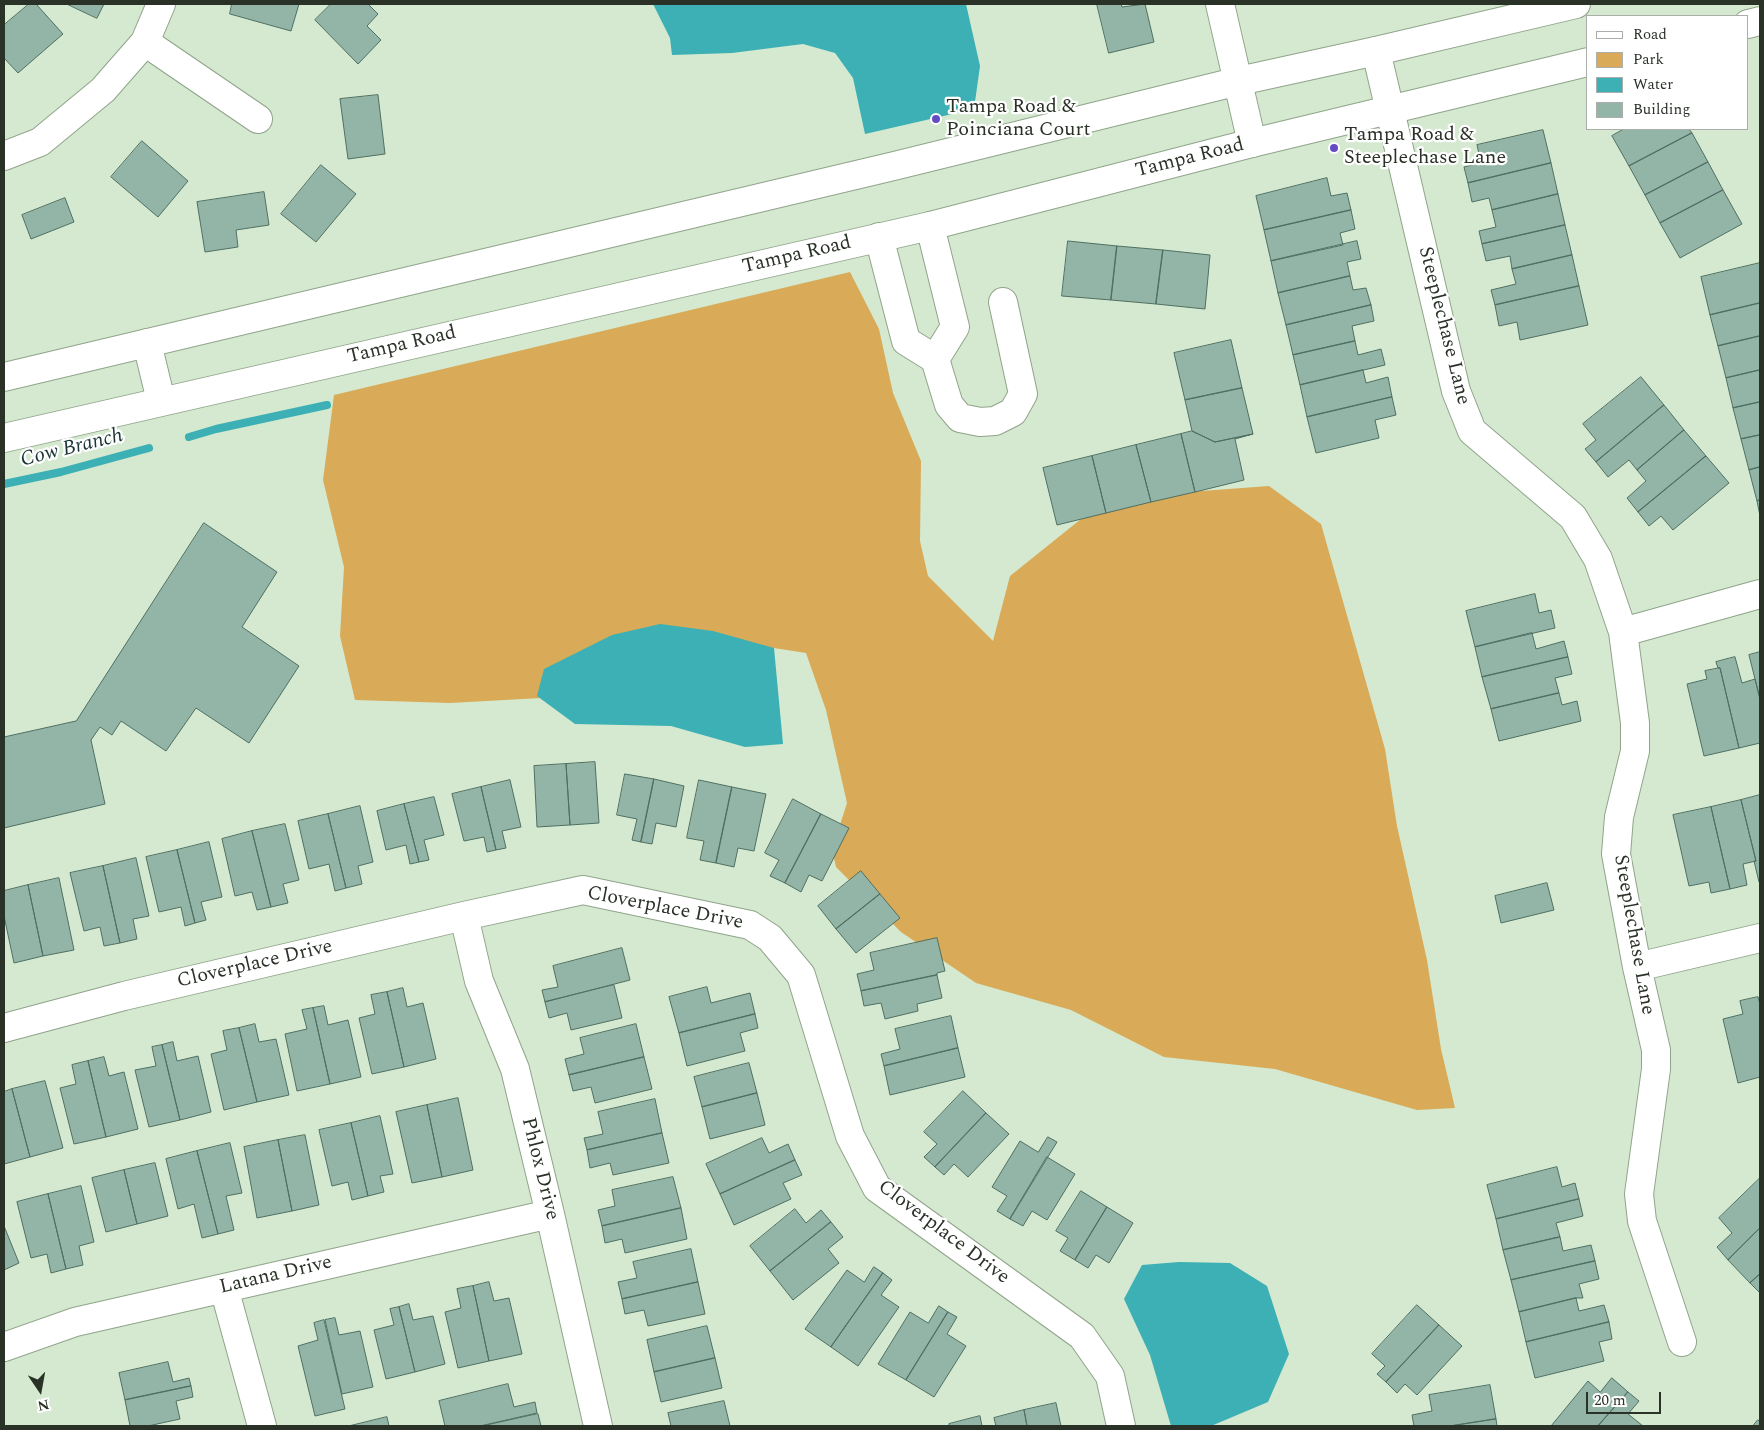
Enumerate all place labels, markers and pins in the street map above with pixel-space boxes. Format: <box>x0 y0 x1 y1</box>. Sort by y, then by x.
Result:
place label: Tampa Road & Poinciana Court <box>946 96 1091 143</box>
marker: Tampa Road & Poinciana Court <box>930 113 942 125</box>
place label: Tampa Road & Steeplechase Lane <box>1344 124 1506 171</box>
marker: Tampa Road & Steeplechase Lane <box>1328 142 1340 154</box>

